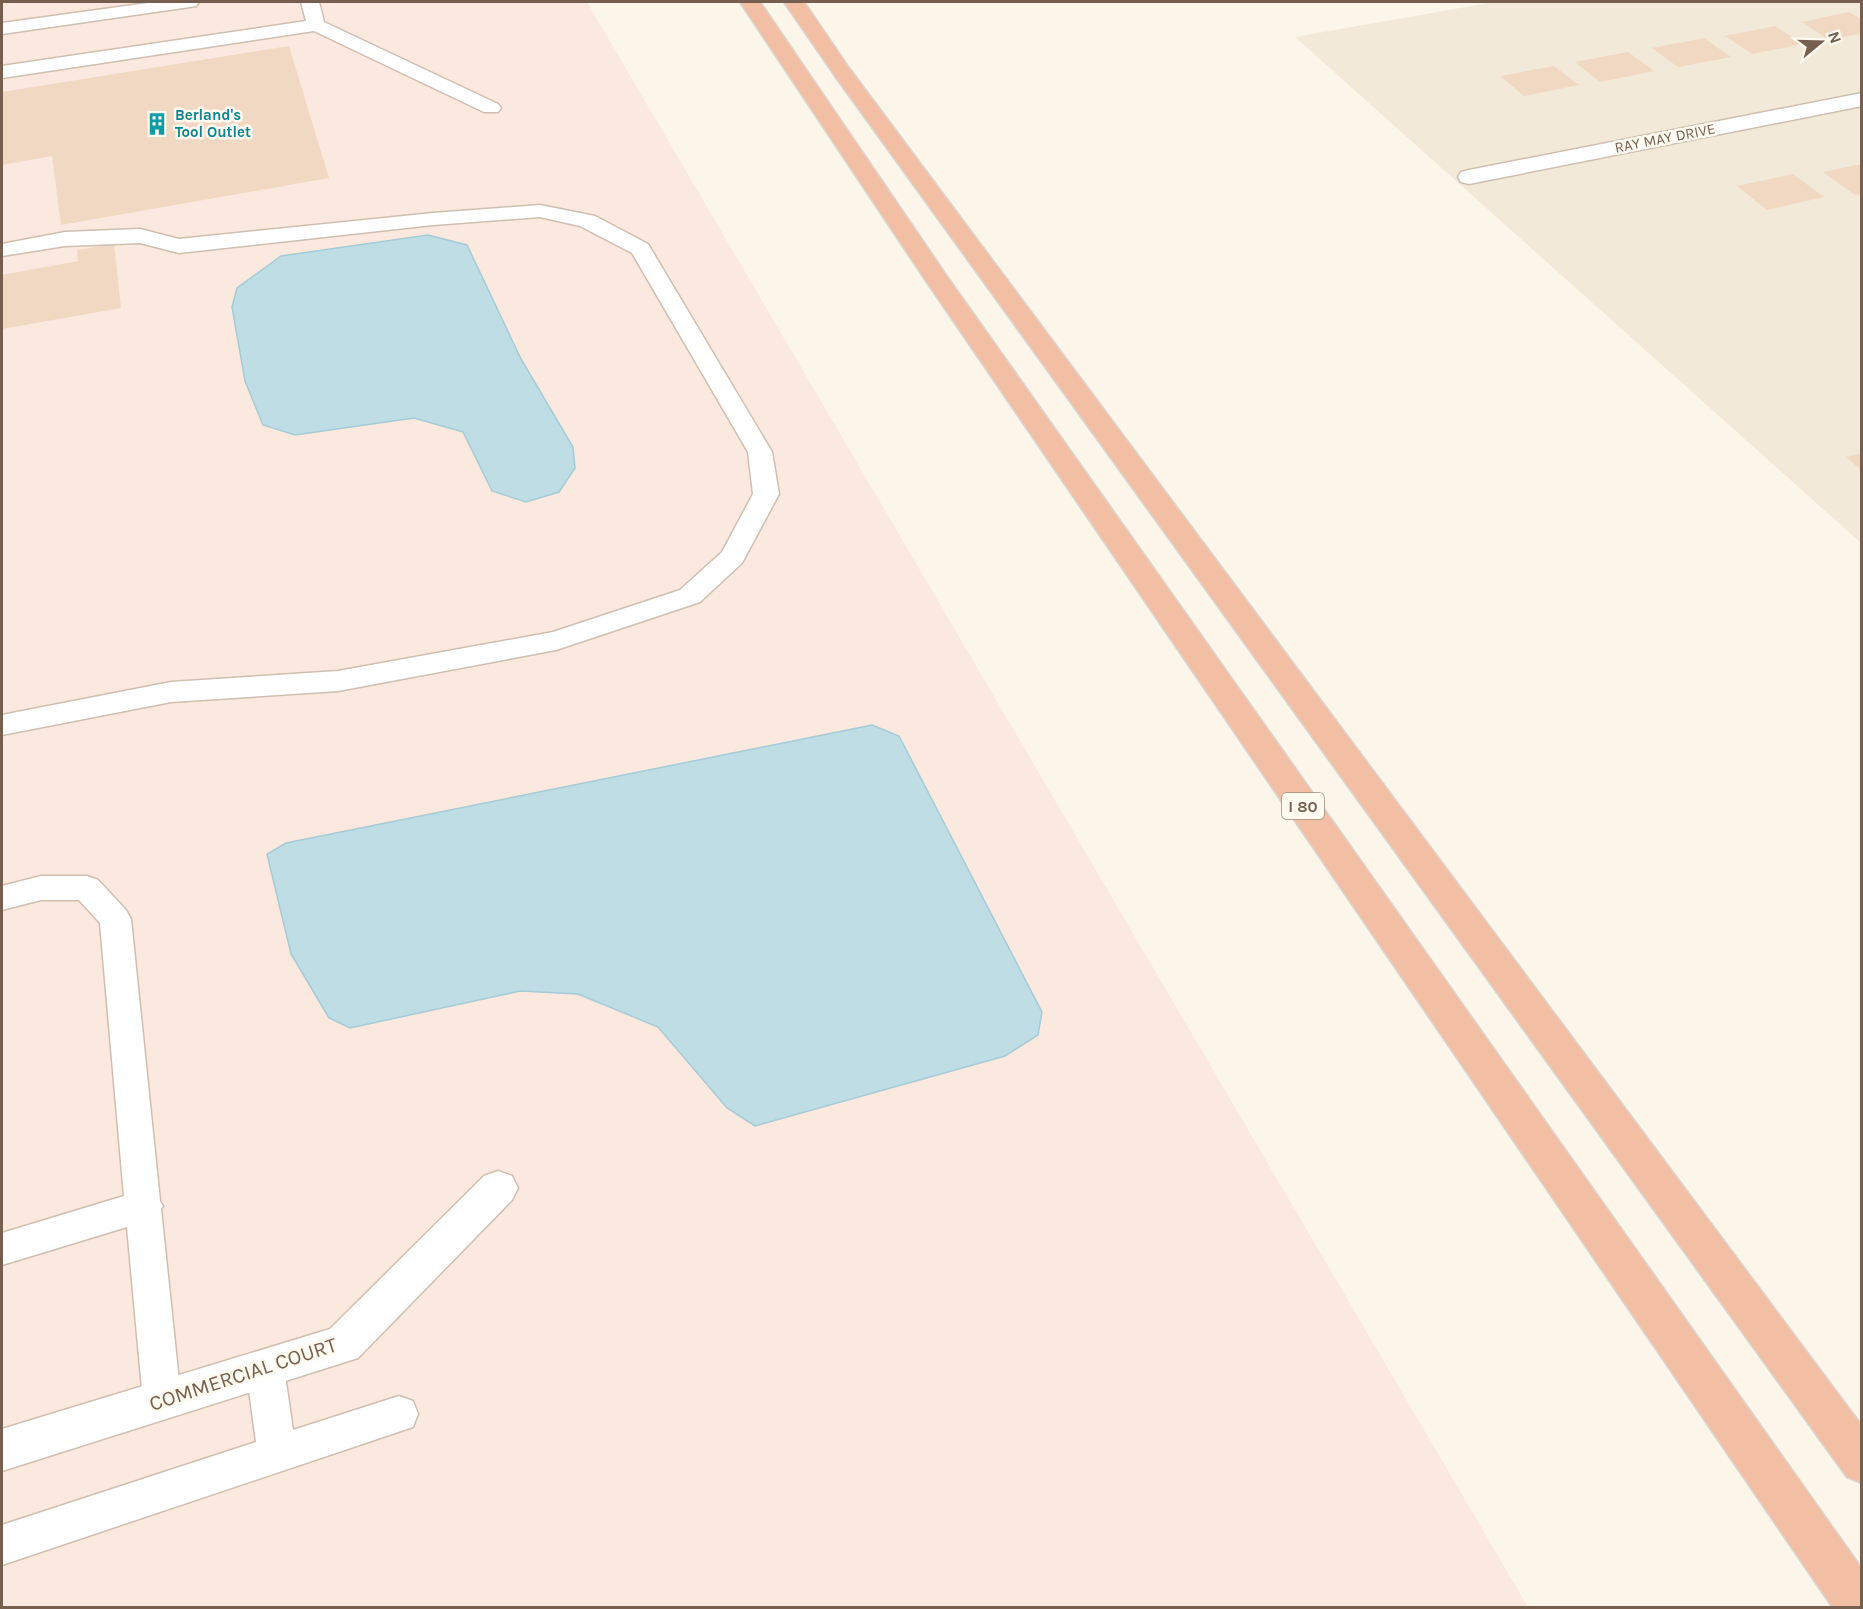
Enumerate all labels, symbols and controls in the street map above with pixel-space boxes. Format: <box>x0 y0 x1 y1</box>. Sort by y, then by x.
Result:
north arrow <box>1791 12 1851 72</box>
text: N <box>1824 29 1846 46</box>
place label: Berland's Tool Outlet <box>175 106 251 141</box>
building icon: Berland's Tool Outlet <box>144 111 170 137</box>
street label: RAY MAY DRIVE <box>1613 119 1717 157</box>
road number: I 80 <box>1282 793 1324 819</box>
street label: COMMERCIAL COURT <box>146 1332 340 1416</box>

